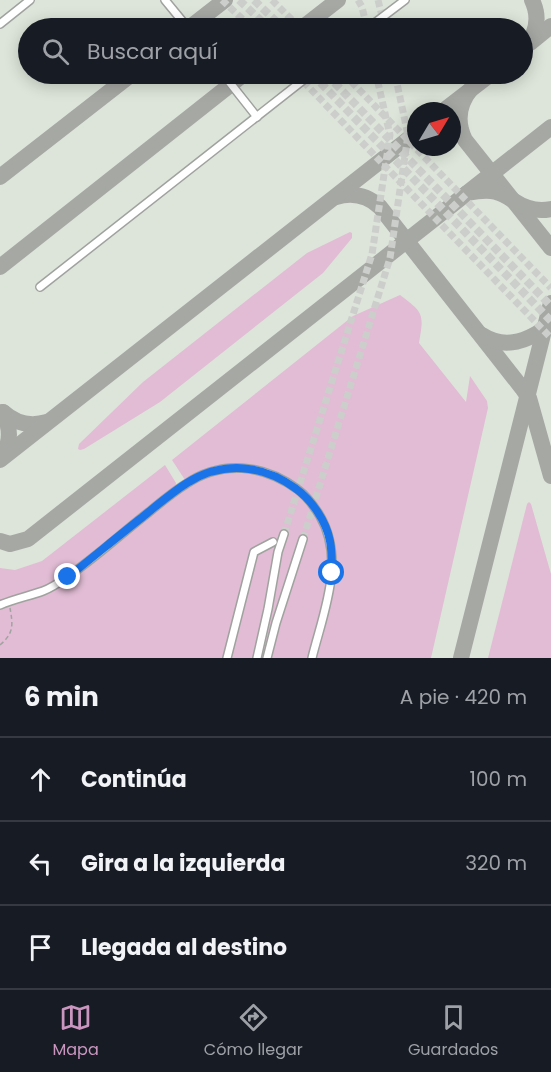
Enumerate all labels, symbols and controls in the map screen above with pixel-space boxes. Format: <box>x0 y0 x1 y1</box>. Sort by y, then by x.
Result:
search box <box>18 18 533 84</box>
icon: search <box>39 35 72 68</box>
text: Buscar aquí <box>87 36 218 67</box>
north arrow <box>407 102 461 156</box>
route start <box>318 559 344 585</box>
route end <box>54 563 80 589</box>
text: 6 min <box>24 679 99 715</box>
text: A pie · 420 m <box>400 683 527 711</box>
icon: ahead <box>24 763 57 796</box>
text: Continúa <box>81 764 187 795</box>
text: 100 m <box>470 765 527 793</box>
icon: left <box>24 847 57 880</box>
text: Gira a la izquierda <box>81 848 285 879</box>
text: 320 m <box>465 849 527 877</box>
icon: arrive <box>24 931 57 964</box>
text: Llegada al destino <box>81 932 287 963</box>
tab: Mapa <box>53 1001 99 1062</box>
tab: Cómo llegar <box>204 1001 303 1062</box>
tab: Guardados <box>408 1001 498 1062</box>

